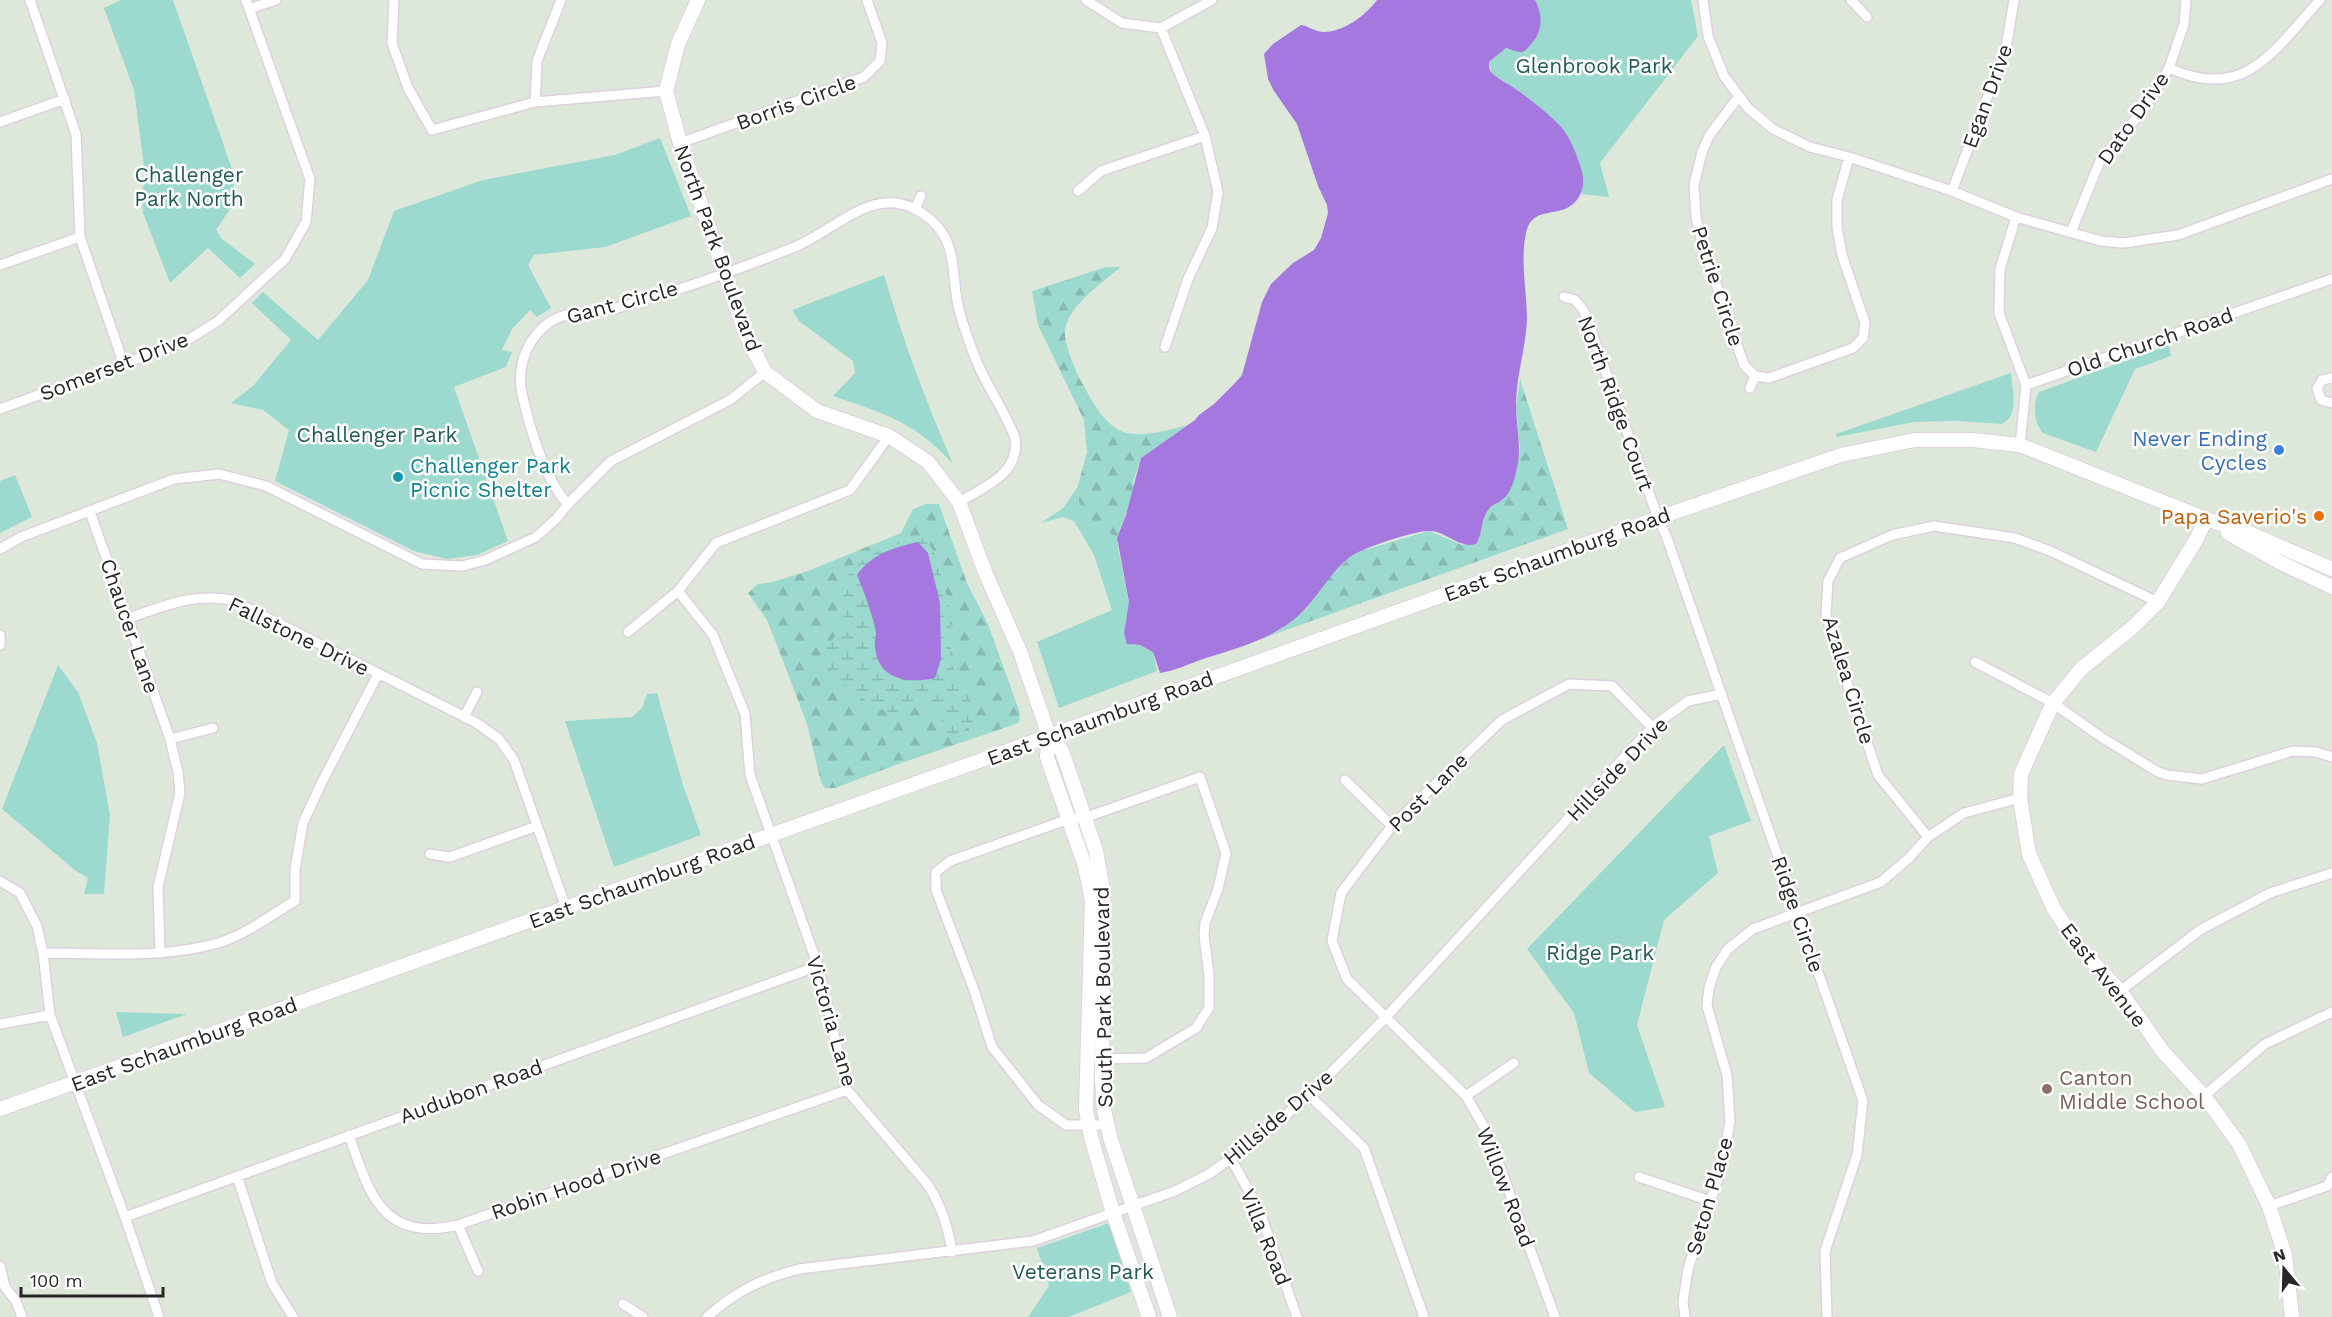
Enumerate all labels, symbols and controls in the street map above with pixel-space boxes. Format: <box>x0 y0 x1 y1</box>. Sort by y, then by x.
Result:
street label: Egan Drive <box>1957 41 2017 151</box>
park label: Glenbrook Park <box>1515 53 1673 78</box>
street label: Dato Drive <box>2092 67 2174 169</box>
street label: Borris Circle <box>733 69 859 135</box>
street label: North Park Boulevard <box>669 141 767 355</box>
park label: Challenger Park North <box>134 162 244 211</box>
street label: Petrie Circle <box>1687 223 1749 349</box>
street label: Gant Circle <box>563 275 681 329</box>
street label: Old Church Road <box>2064 302 2236 382</box>
street label: North Ridge Court <box>1573 312 1659 494</box>
street label: Somerset Drive <box>36 326 192 406</box>
park label: Challenger Park <box>297 422 458 447</box>
place label: Never Ending Cycles <box>2132 426 2268 475</box>
marker: Never Ending Cycles <box>2272 443 2286 457</box>
place label: Challenger Park Picnic Shelter <box>410 453 571 502</box>
marker: Challenger Park Picnic Shelter <box>391 470 405 484</box>
street label: East Schaumburg Road <box>1440 501 1674 607</box>
place label: Papa Saverio's <box>2161 504 2307 529</box>
marker: Papa Saverio's <box>2312 509 2326 523</box>
street label: Chaucer Lane <box>95 555 165 697</box>
street label: Fallstone Drive <box>225 591 373 681</box>
street label: Azalea Circle <box>1818 613 1880 747</box>
street label: East Schaumburg Road <box>983 665 1217 771</box>
street label: Hillside Drive <box>1561 712 1673 826</box>
street label: Post Lane <box>1383 747 1473 837</box>
street label: East Schaumburg Road <box>525 828 759 934</box>
street label: Ridge Circle <box>1766 852 1830 976</box>
street label: South Park Boulevard <box>1089 886 1117 1108</box>
street label: East Avenue <box>2055 918 2153 1032</box>
park label: Ridge Park <box>1546 940 1654 965</box>
street label: Victoria Lane <box>801 953 863 1089</box>
street label: East Schaumburg Road <box>67 991 301 1097</box>
street label: Audubon Road <box>396 1054 546 1128</box>
street label: Hillside Drive <box>1218 1064 1338 1170</box>
place label: Canton Middle School <box>2059 1065 2205 1114</box>
marker: Canton Middle School <box>2040 1082 2054 1096</box>
street label: Willow Road <box>1472 1124 1540 1250</box>
street label: Seton Place <box>1680 1134 1738 1258</box>
street label: Robin Hood Drive <box>488 1143 664 1225</box>
street label: Villa Road <box>1235 1185 1297 1289</box>
north arrow <box>2254 1239 2314 1299</box>
text: N <box>2271 1244 2288 1266</box>
park label: Veterans Park <box>1012 1259 1154 1284</box>
scale bar <box>21 1260 164 1298</box>
text: 100 m <box>30 1270 83 1291</box>

